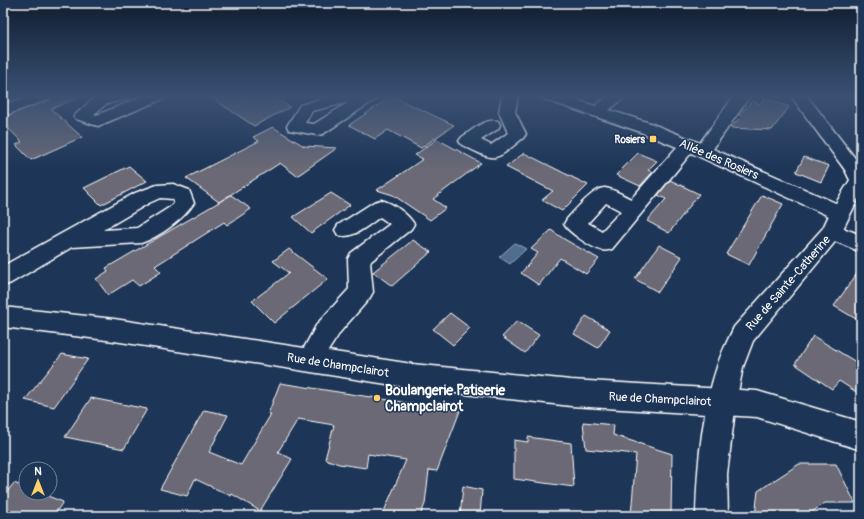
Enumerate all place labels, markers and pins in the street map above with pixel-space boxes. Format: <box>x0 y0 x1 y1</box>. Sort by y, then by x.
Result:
place label: Rosiers <box>615 134 646 146</box>
marker: Rosiers <box>648 134 658 144</box>
place label: Boulangerie Patiserie Champclairot <box>385 382 506 415</box>
marker: Boulangerie Patiserie Champclairot <box>372 393 382 403</box>

